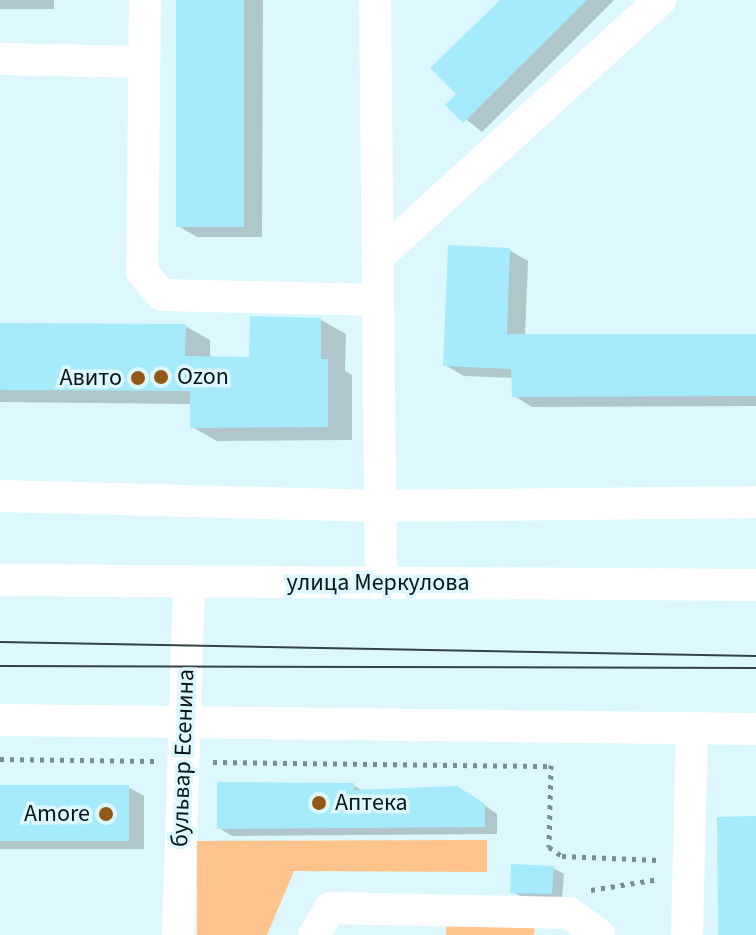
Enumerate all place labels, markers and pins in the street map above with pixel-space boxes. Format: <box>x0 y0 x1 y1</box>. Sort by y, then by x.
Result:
place label: Ozon <box>177 363 229 391</box>
place label: Авито <box>59 364 122 392</box>
marker: Ozon <box>152 368 170 386</box>
marker: Авито <box>129 369 147 387</box>
place label: Аптека <box>335 789 408 817</box>
marker: Аптека <box>310 794 328 812</box>
place label: Amore <box>24 800 90 828</box>
marker: Amore <box>97 805 115 823</box>

